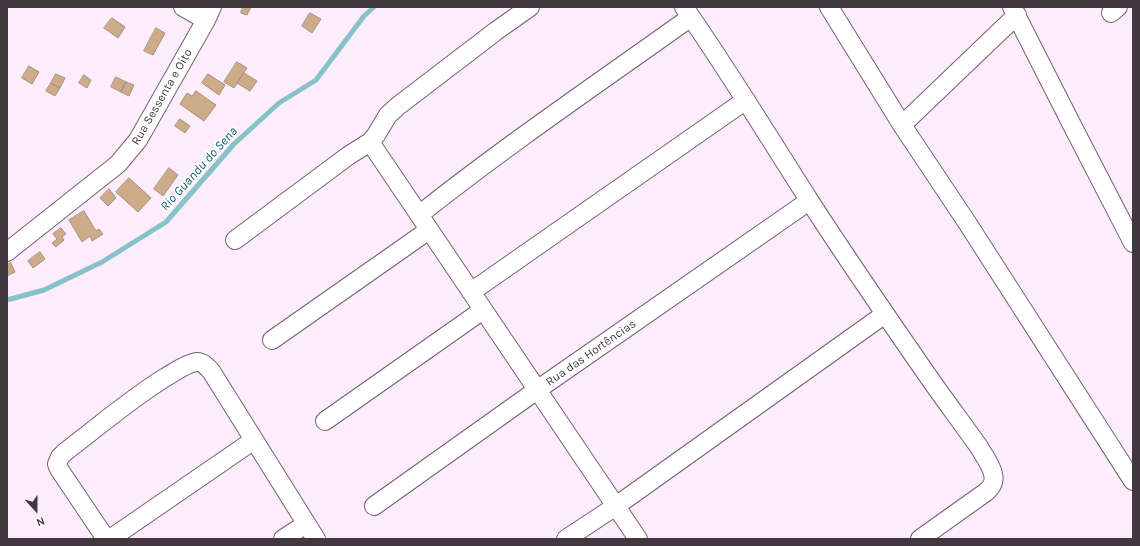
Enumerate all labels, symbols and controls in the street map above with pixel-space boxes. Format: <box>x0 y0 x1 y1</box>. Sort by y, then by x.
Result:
street label: Rua Sessenta e Oito <box>129 46 195 148</box>
water label: Rio Guandu do Sena <box>157 124 241 214</box>
street label: Rua das Hortências <box>543 317 639 389</box>
north arrow <box>16 490 56 530</box>
text: N <box>34 514 46 529</box>

